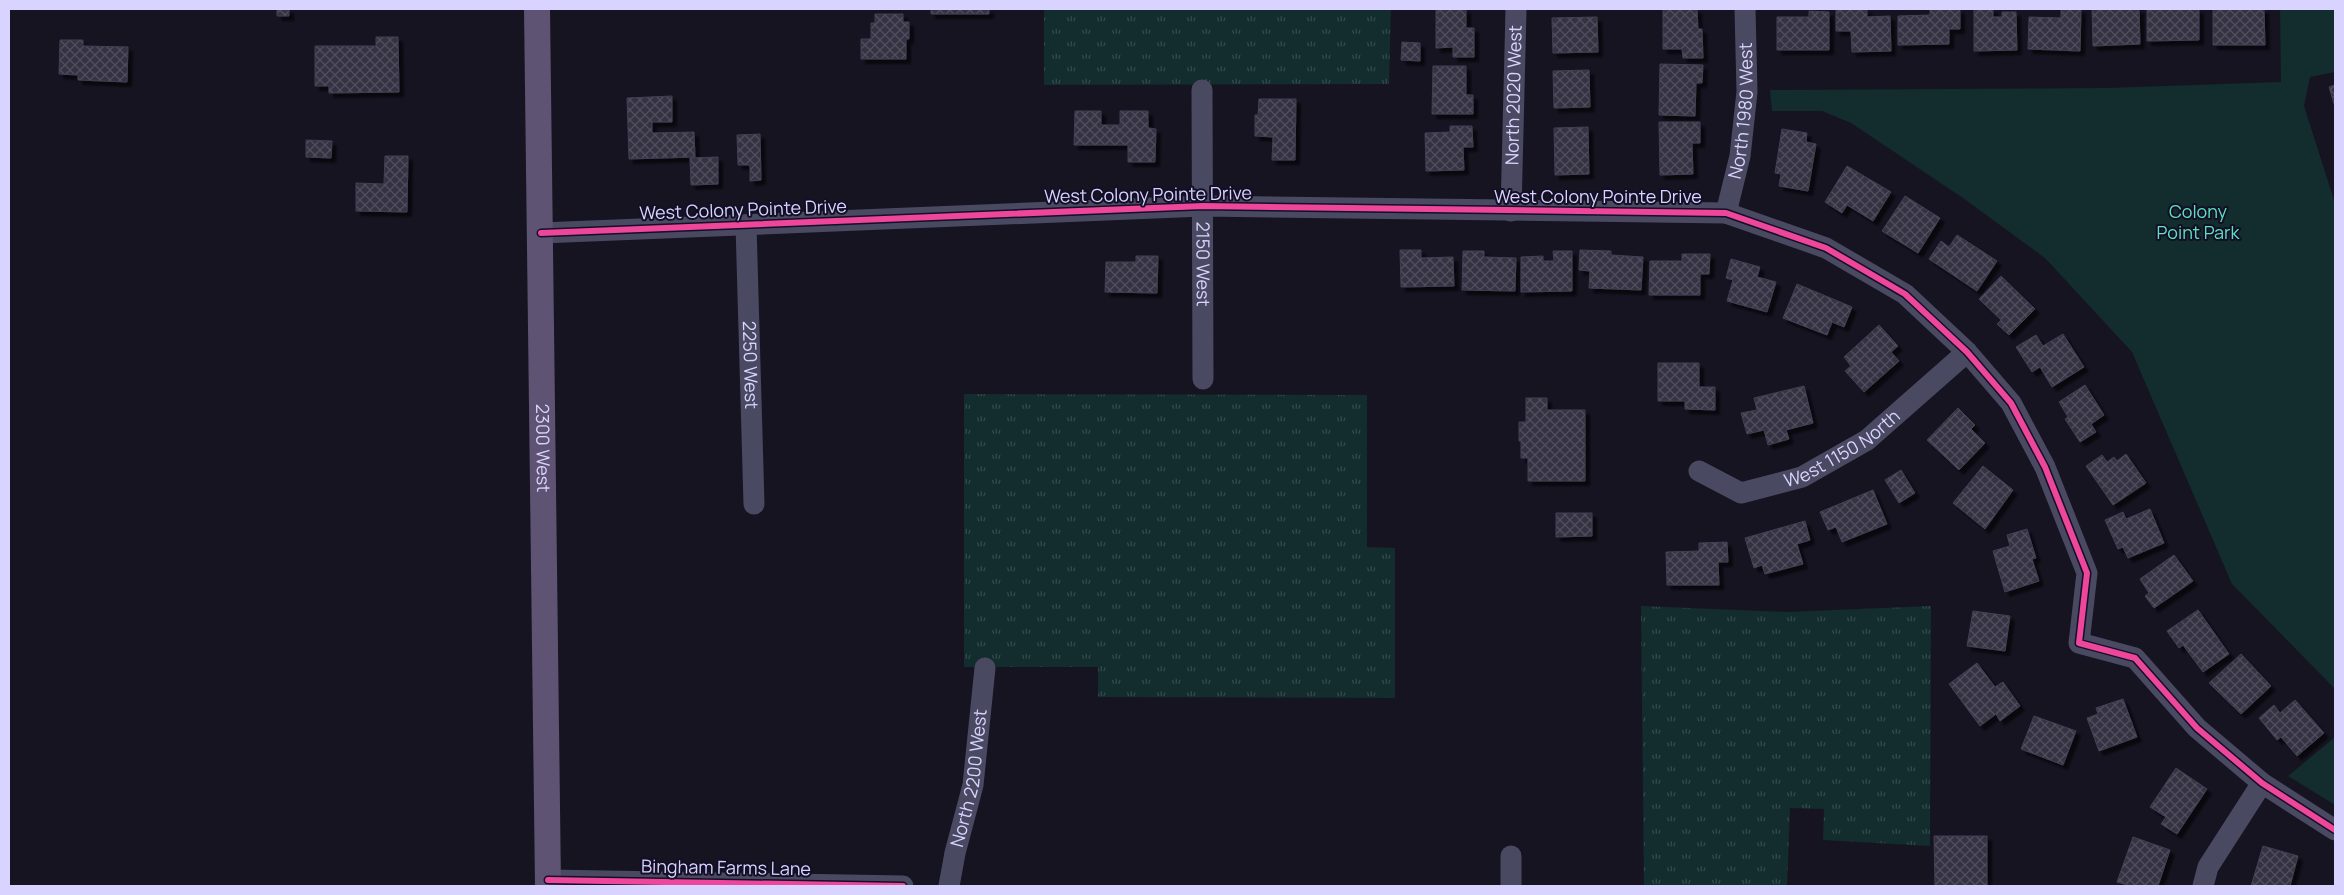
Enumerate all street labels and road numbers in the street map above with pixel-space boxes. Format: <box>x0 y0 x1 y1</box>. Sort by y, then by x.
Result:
street label: North 2020 West <box>1499 25 1527 165</box>
street label: North 1980 West <box>1722 42 1758 181</box>
street label: West Colony Pointe Drive <box>1044 180 1252 208</box>
street label: West Colony Pointe Drive <box>1494 184 1702 208</box>
street label: West Colony Pointe Drive <box>639 193 847 225</box>
street label: 2150 West <box>1191 221 1216 307</box>
street label: 2250 West <box>738 320 764 409</box>
street label: 2300 West <box>531 403 556 492</box>
street label: West 1150 North <box>1781 404 1904 492</box>
street label: North 2200 West <box>944 708 992 850</box>
street label: Bingham Farms Lane <box>641 854 811 880</box>

